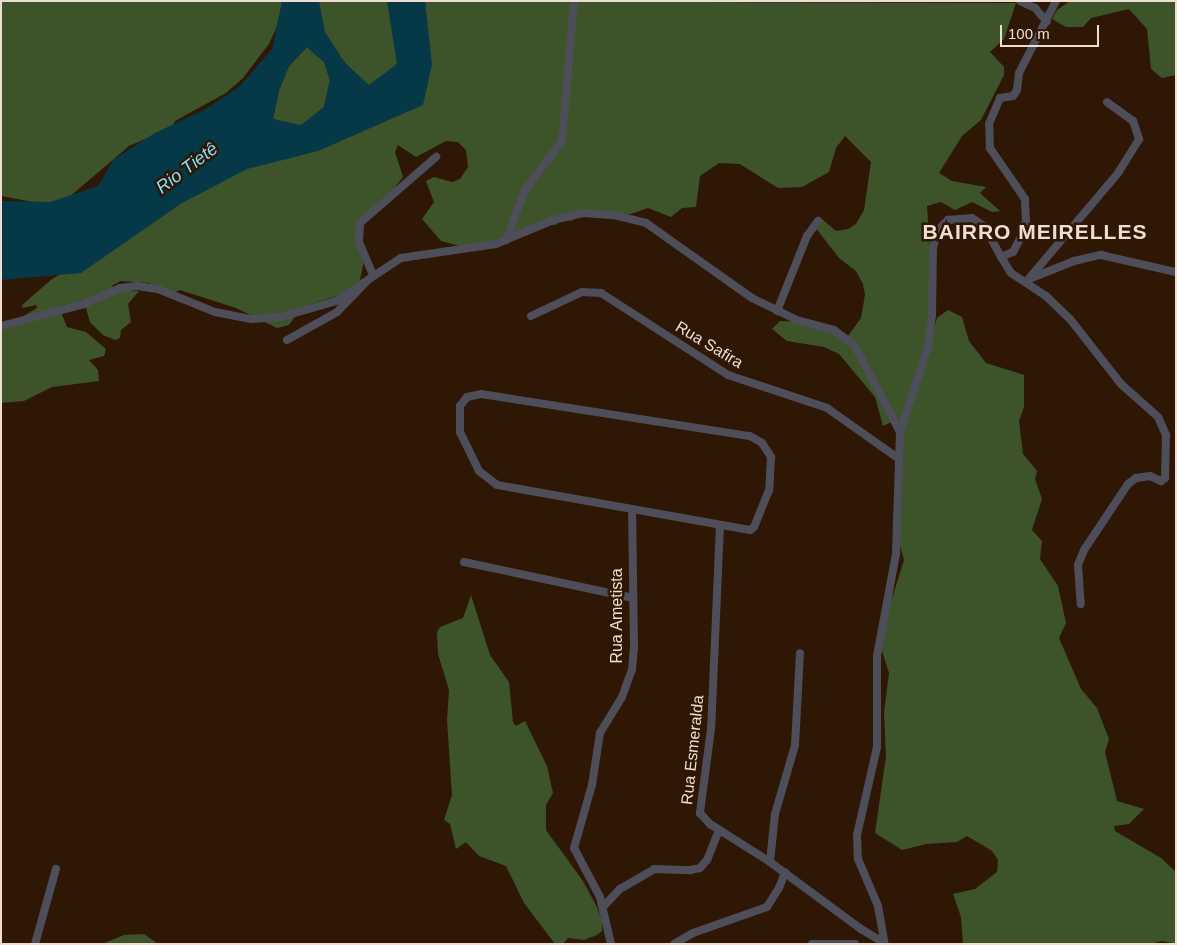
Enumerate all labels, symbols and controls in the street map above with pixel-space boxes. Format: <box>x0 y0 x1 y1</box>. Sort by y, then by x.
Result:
scale bar <box>1002 15 1101 47</box>
text: 100 m <box>1008 25 1050 42</box>
water label: Rio Tietê <box>152 138 222 198</box>
district label: BAIRRO MEIRELLES <box>921 219 1149 245</box>
street label: Rua Safira <box>672 317 746 373</box>
street label: Rua Ametista <box>607 568 627 664</box>
street label: Rua Esmeralda <box>678 694 708 806</box>

